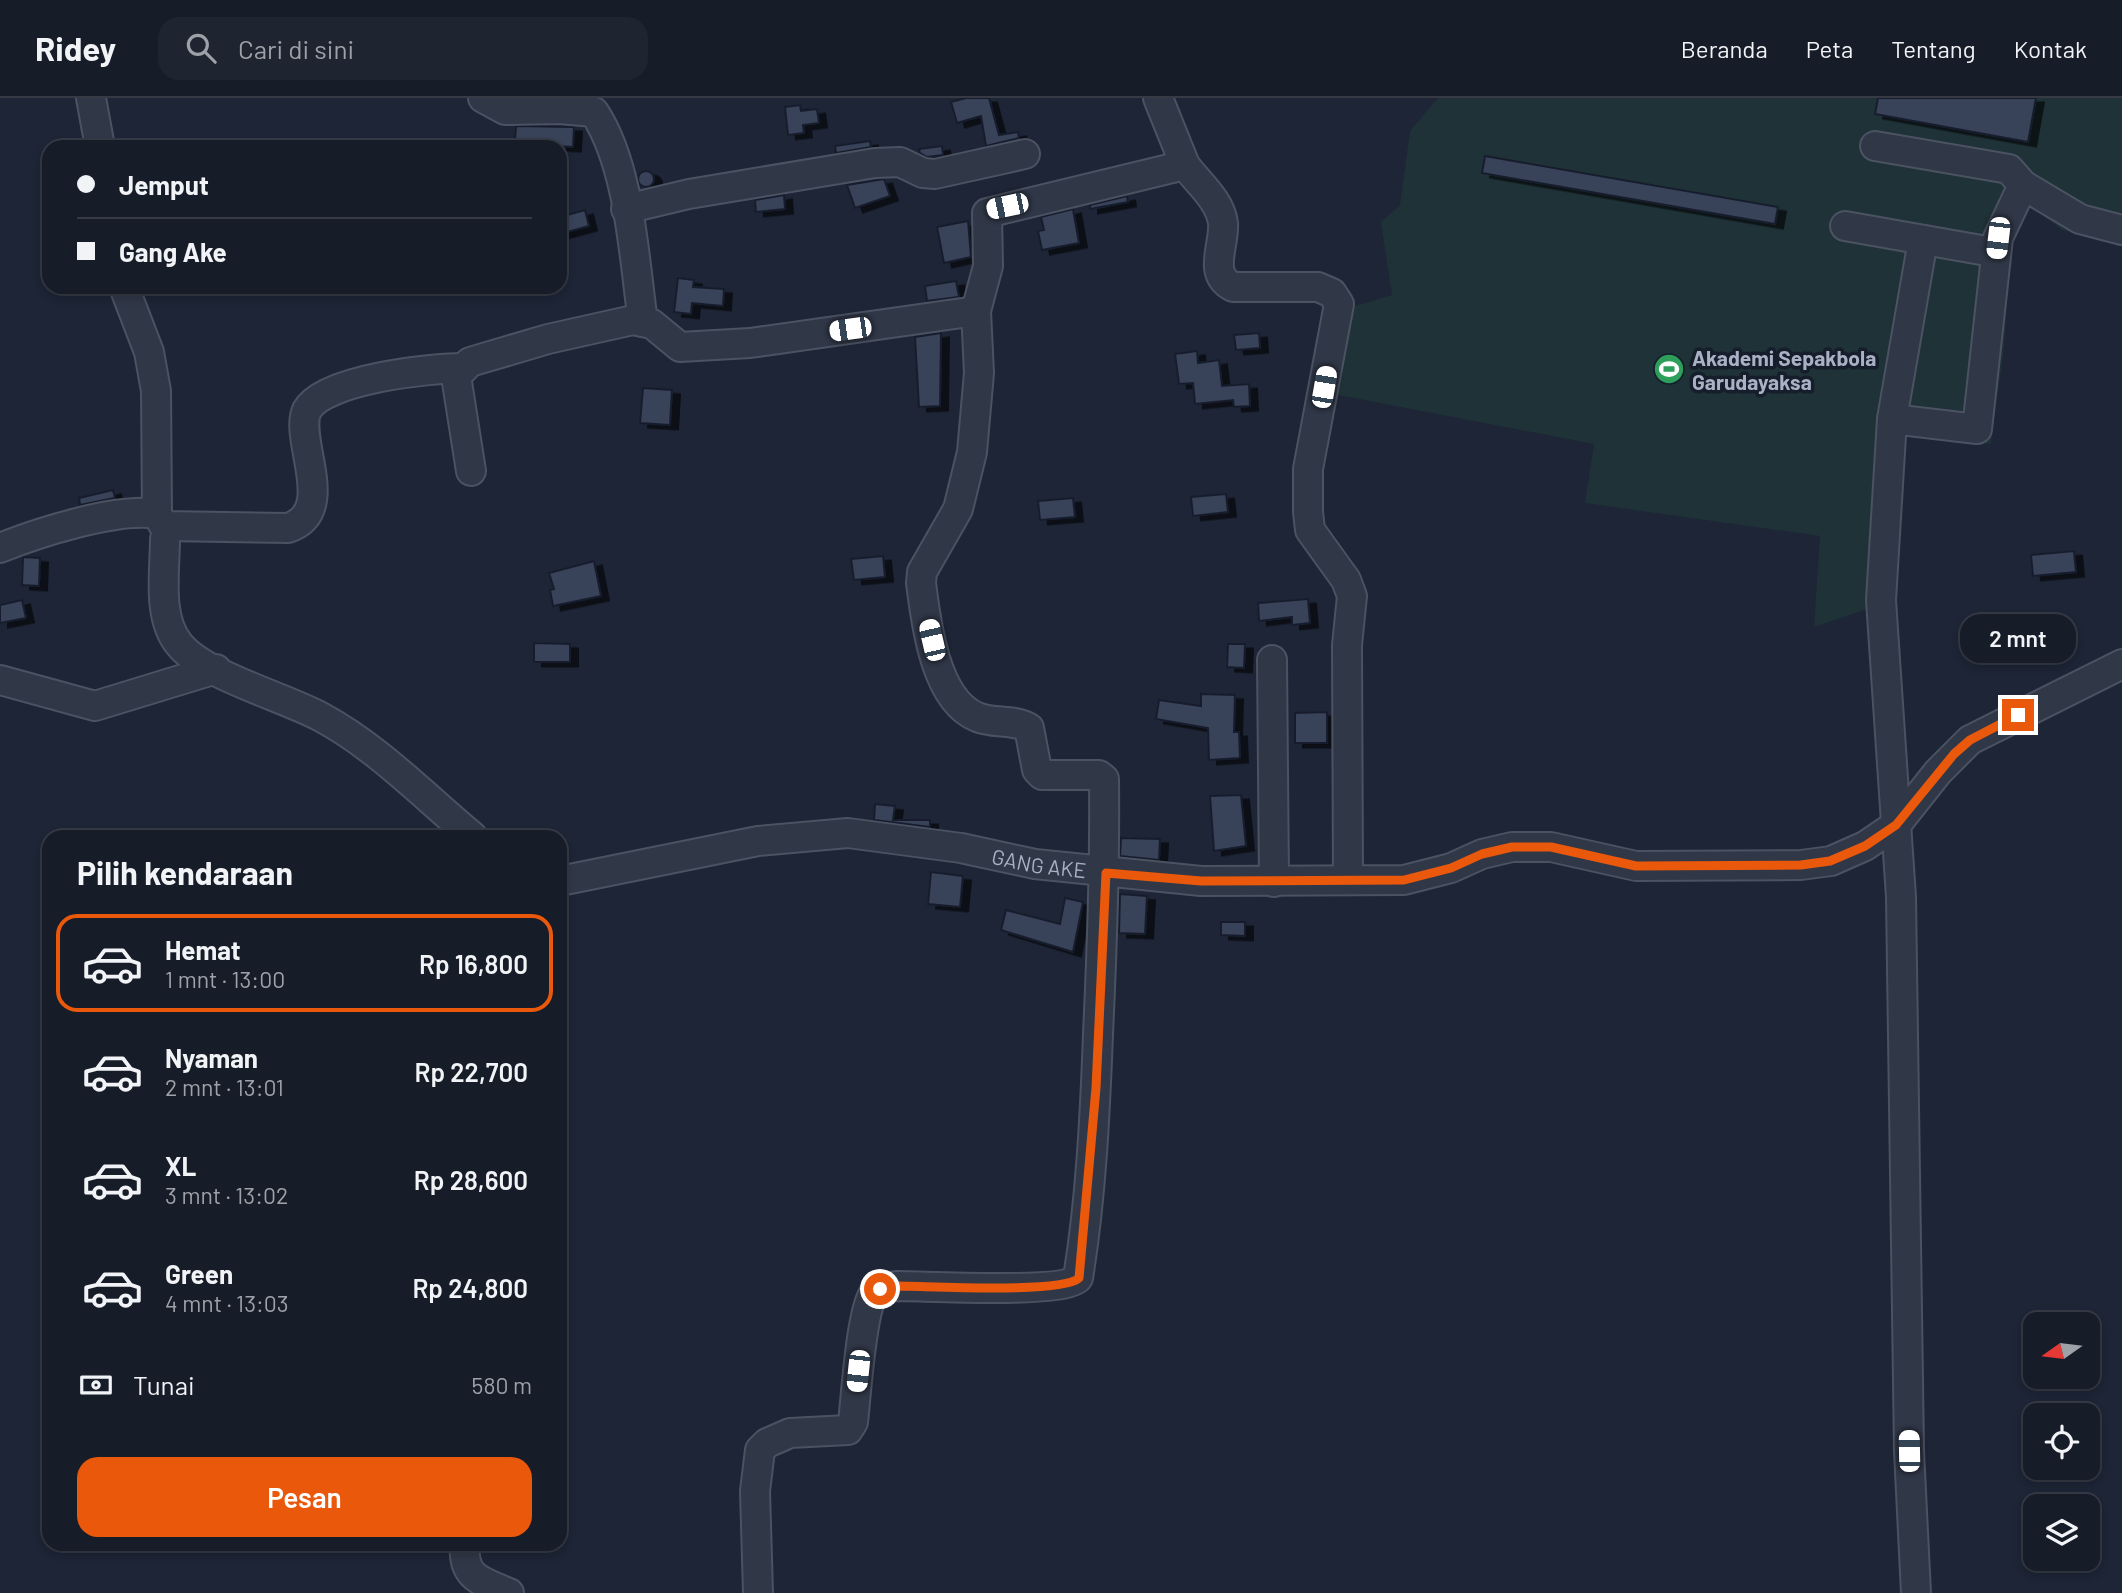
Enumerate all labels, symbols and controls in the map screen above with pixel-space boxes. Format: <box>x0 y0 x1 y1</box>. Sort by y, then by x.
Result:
search box <box>158 17 648 80</box>
text: Ridey <box>35 28 116 68</box>
icon: search <box>182 29 220 67</box>
text: Cari di sini <box>238 33 354 64</box>
text: Beranda <box>1681 34 1768 63</box>
text: Peta <box>1806 34 1853 63</box>
text: Tentang <box>1891 34 1976 63</box>
text: Kontak <box>2014 34 2087 63</box>
text: Jemput <box>119 169 209 200</box>
car <box>985 191 1030 221</box>
car <box>1986 216 2011 260</box>
text: Gang Ake <box>119 236 227 267</box>
car <box>828 316 873 342</box>
place label: Akademi Sepakbola Garudayaksa <box>1692 345 1876 394</box>
sports icon: Akademi Sepakbola Garudayaksa <box>1652 352 1686 386</box>
car <box>1311 364 1338 410</box>
callout: 2 mnt <box>1960 614 2076 662</box>
car <box>918 617 947 663</box>
text: 2 mnt <box>1989 624 2047 652</box>
route end <box>2002 699 2034 731</box>
street label: GANG AKE <box>990 843 1088 882</box>
text: Pilih kendaraan <box>77 853 293 891</box>
icon: car <box>81 932 144 995</box>
text: Hemat <box>165 934 241 965</box>
text: Rp 16,800 <box>419 948 528 979</box>
text: 1 mnt · 13:00 <box>165 965 285 993</box>
icon: car <box>81 1040 144 1103</box>
text: Nyaman <box>165 1042 258 1073</box>
text: Rp 22,700 <box>414 1056 528 1087</box>
text: 2 mnt · 13:01 <box>165 1073 284 1101</box>
icon: car <box>81 1148 144 1211</box>
text: XL <box>165 1150 196 1181</box>
text: Rp 28,600 <box>414 1164 528 1195</box>
text: 3 mnt · 13:02 <box>165 1181 288 1209</box>
icon: car <box>81 1256 144 1319</box>
text: Green <box>165 1258 233 1289</box>
text: Rp 24,800 <box>412 1272 528 1303</box>
route start <box>864 1273 896 1305</box>
text: 4 mnt · 13:03 <box>165 1289 289 1317</box>
north arrow <box>2023 1312 2100 1390</box>
map controls <box>2023 1312 2100 1571</box>
car <box>846 1349 871 1393</box>
icon: cash <box>77 1366 115 1404</box>
text: Tunai <box>133 1369 195 1400</box>
text: 580 m <box>472 1371 532 1399</box>
button: locate <box>2023 1403 2100 1480</box>
car <box>1899 1430 1920 1472</box>
button: Pesan <box>77 1457 532 1537</box>
button: layers <box>2023 1494 2100 1571</box>

